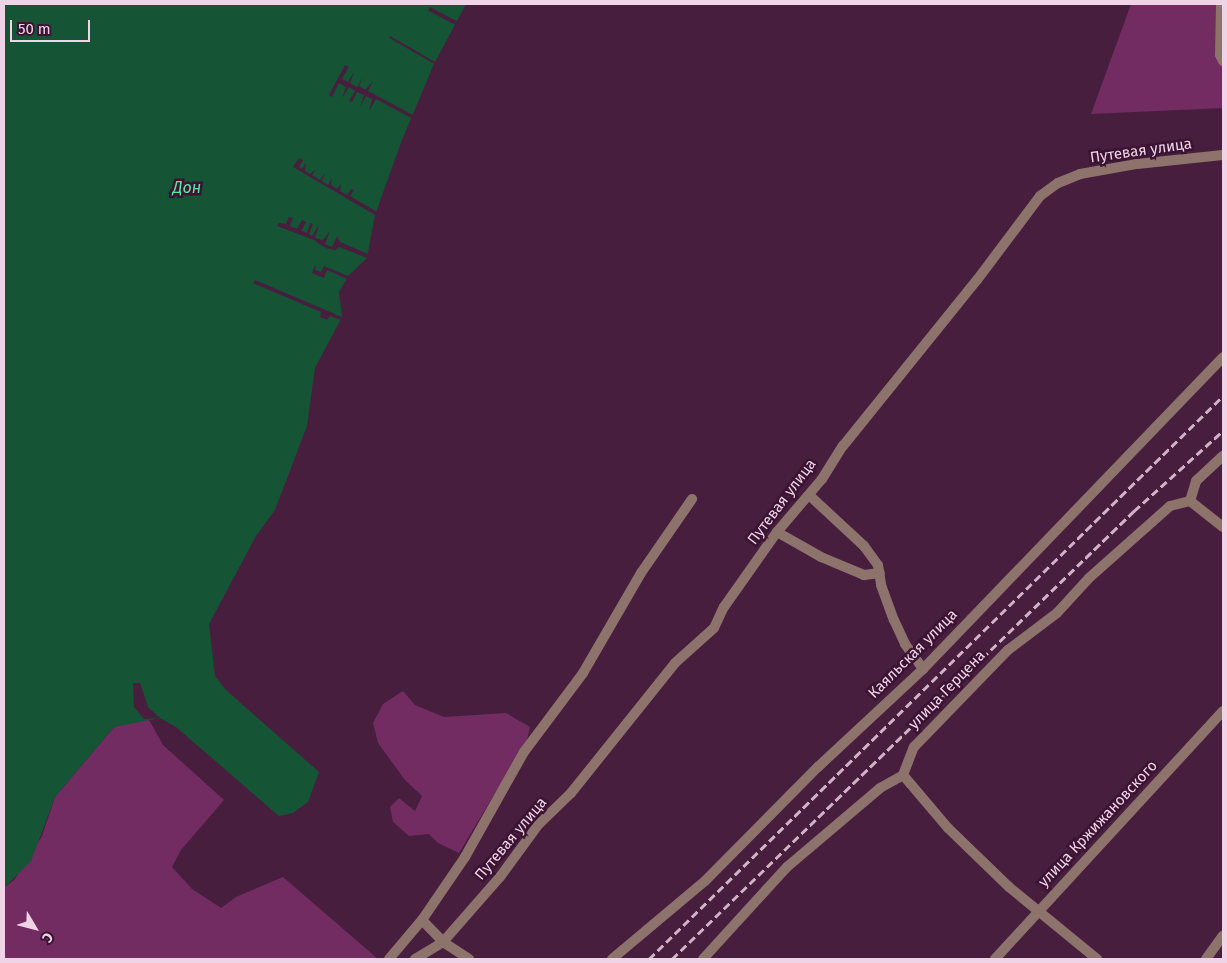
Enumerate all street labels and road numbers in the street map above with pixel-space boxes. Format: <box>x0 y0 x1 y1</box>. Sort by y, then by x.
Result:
street label: Путевая улица <box>1089 135 1193 167</box>
street label: Путевая улица <box>744 456 820 548</box>
street label: Каяльская улица <box>865 606 961 702</box>
street label: улица Герцена <box>905 647 989 733</box>
street label: улица Кржижановского <box>1035 757 1161 891</box>
street label: Путевая улица <box>471 794 551 884</box>

